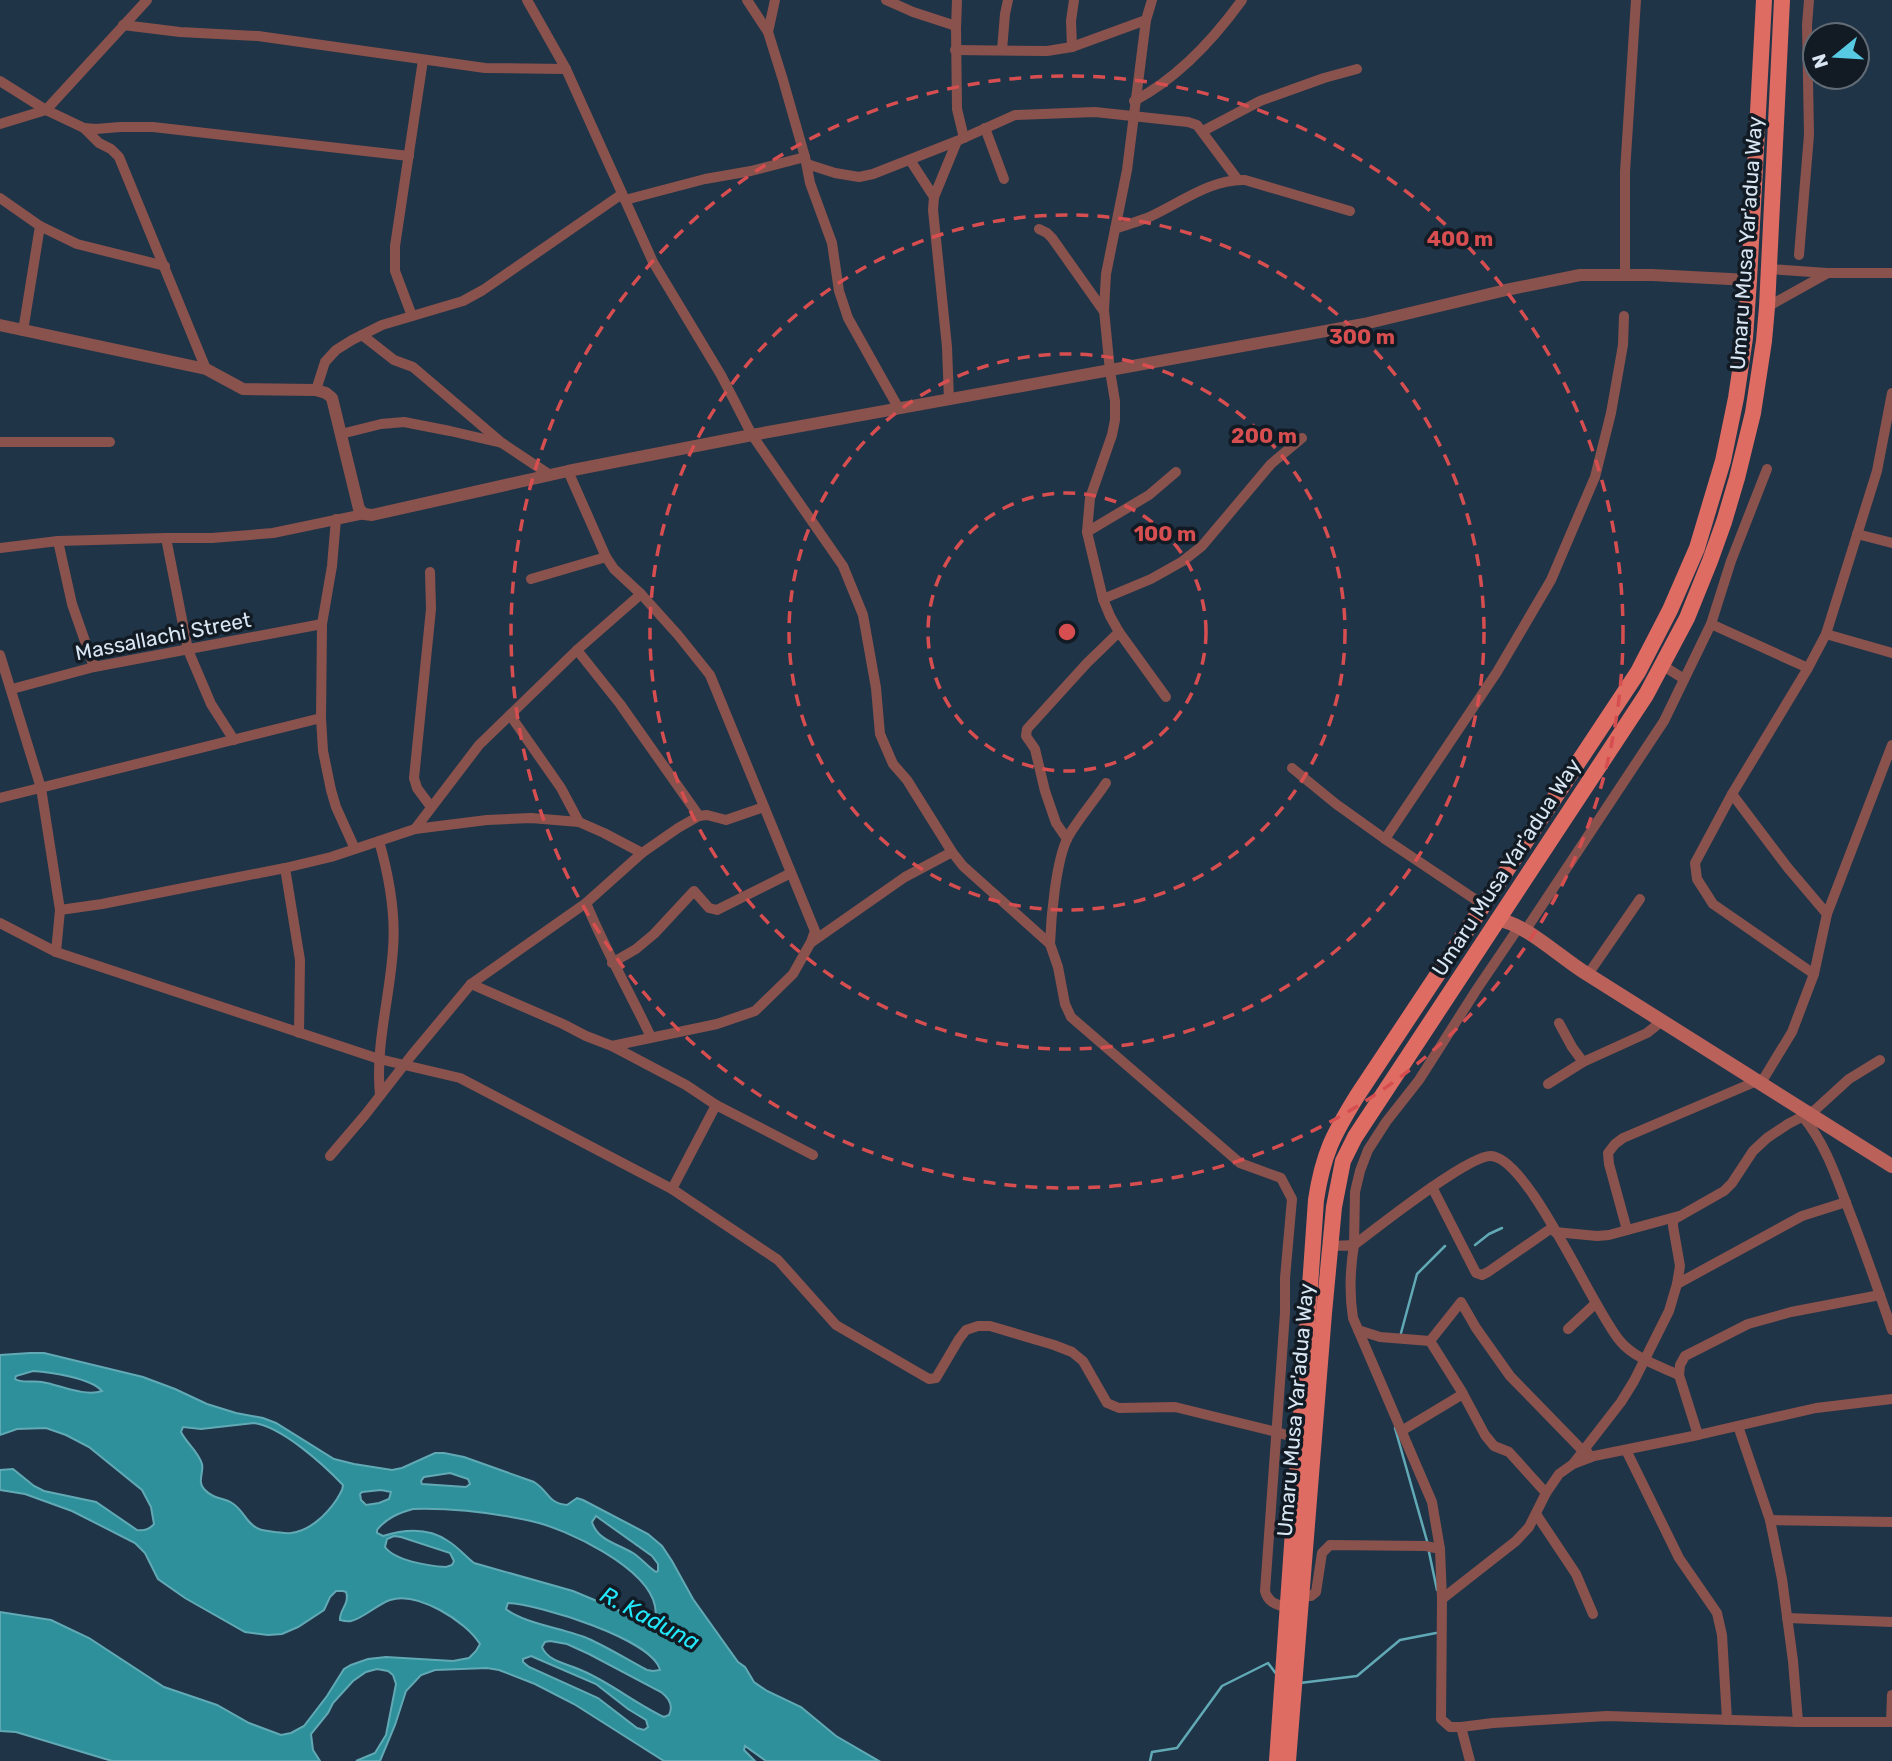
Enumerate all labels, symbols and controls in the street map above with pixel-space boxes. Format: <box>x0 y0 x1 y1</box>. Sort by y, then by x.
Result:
north arrow <box>1801 21 1871 91</box>
text: N <box>1807 51 1833 71</box>
street label: Umaru Musa Yar'adua Way <box>1725 115 1767 371</box>
text: 400 m <box>1427 226 1493 251</box>
text: 300 m <box>1329 324 1395 349</box>
text: 200 m <box>1231 423 1297 448</box>
text: 100 m <box>1134 521 1196 546</box>
street label: Massallachi Street <box>73 607 253 665</box>
centre of rings <box>1055 620 1079 644</box>
street label: Umaru Musa Yar'adua Way <box>1426 753 1586 980</box>
street label: Umaru Musa Yar'adua Way <box>1271 1282 1319 1538</box>
water label: R. Kaduna <box>596 1580 704 1656</box>

